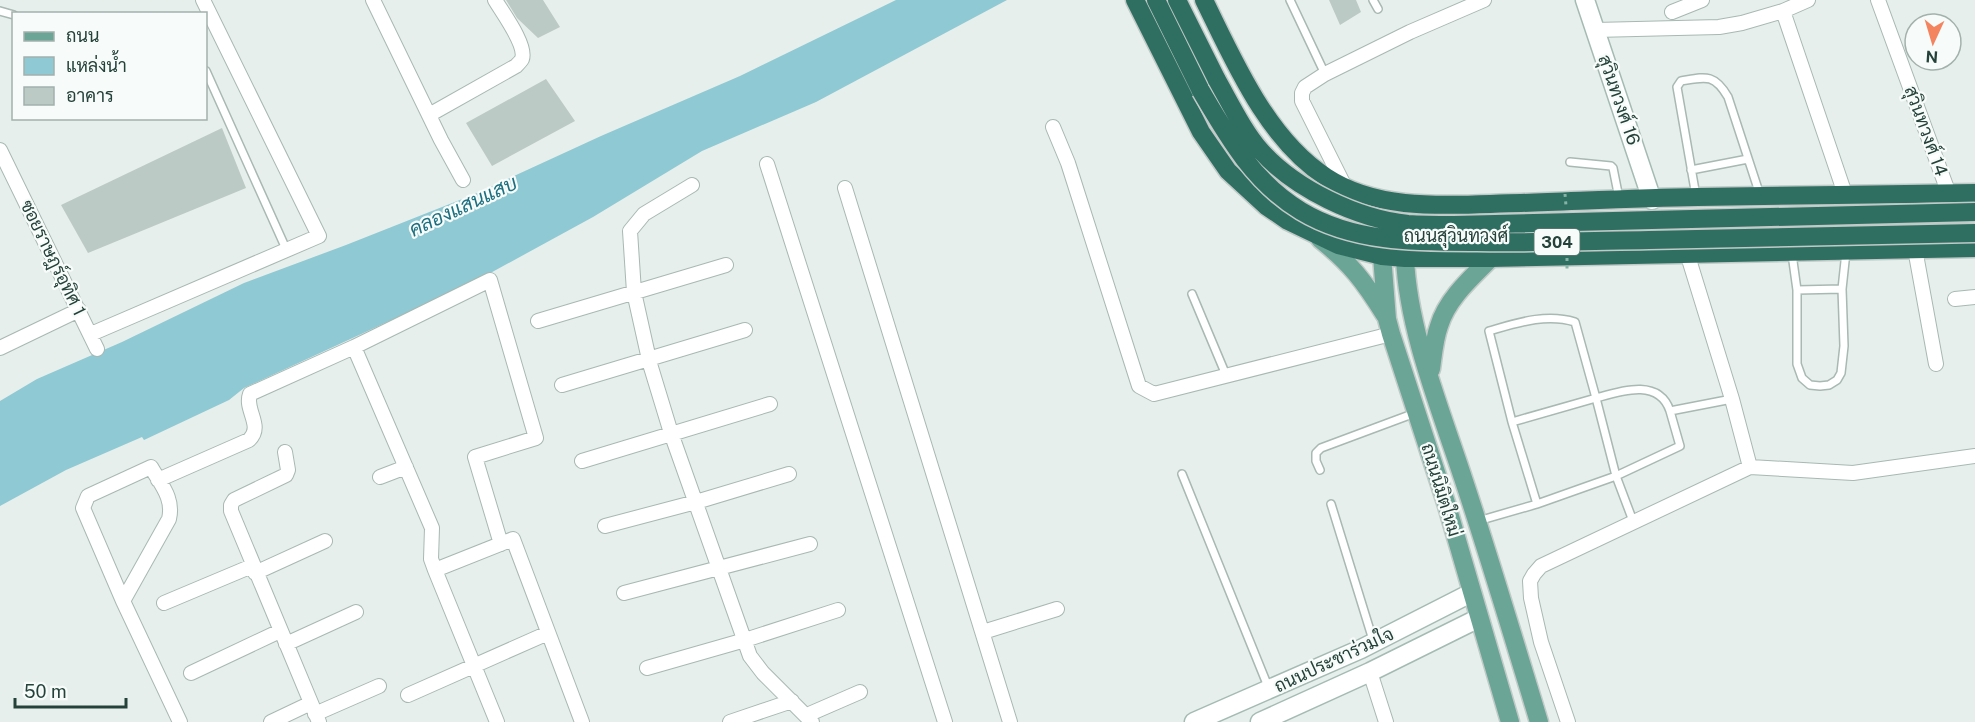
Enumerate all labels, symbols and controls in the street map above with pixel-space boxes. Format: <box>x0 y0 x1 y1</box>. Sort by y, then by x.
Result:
legend <box>12 12 207 120</box>
north arrow <box>1903 12 1963 72</box>
text: ถนน <box>66 25 99 46</box>
text: N <box>1925 47 1939 66</box>
text: แหล่งน้ำ <box>66 50 127 76</box>
street label: สุวินทวงศ์ 16 <box>1592 51 1647 148</box>
street label: สุวินทวงศ์ 14 <box>1899 82 1954 179</box>
text: อาคาร <box>66 85 114 106</box>
water label: คลองแสนแสบ <box>405 170 521 241</box>
street label: ซอยราษฎร์อุทิศ 1 <box>15 196 92 320</box>
street label: ถนนสุวินทวงศ์ <box>1404 223 1508 248</box>
road number: 304 <box>1534 229 1580 255</box>
street label: ถนนนิมิตใหม่ <box>1417 440 1467 539</box>
street label: ถนนประชาร่วมใจ <box>1270 621 1397 696</box>
scale bar <box>15 671 126 709</box>
text: 50 m <box>24 681 67 702</box>

